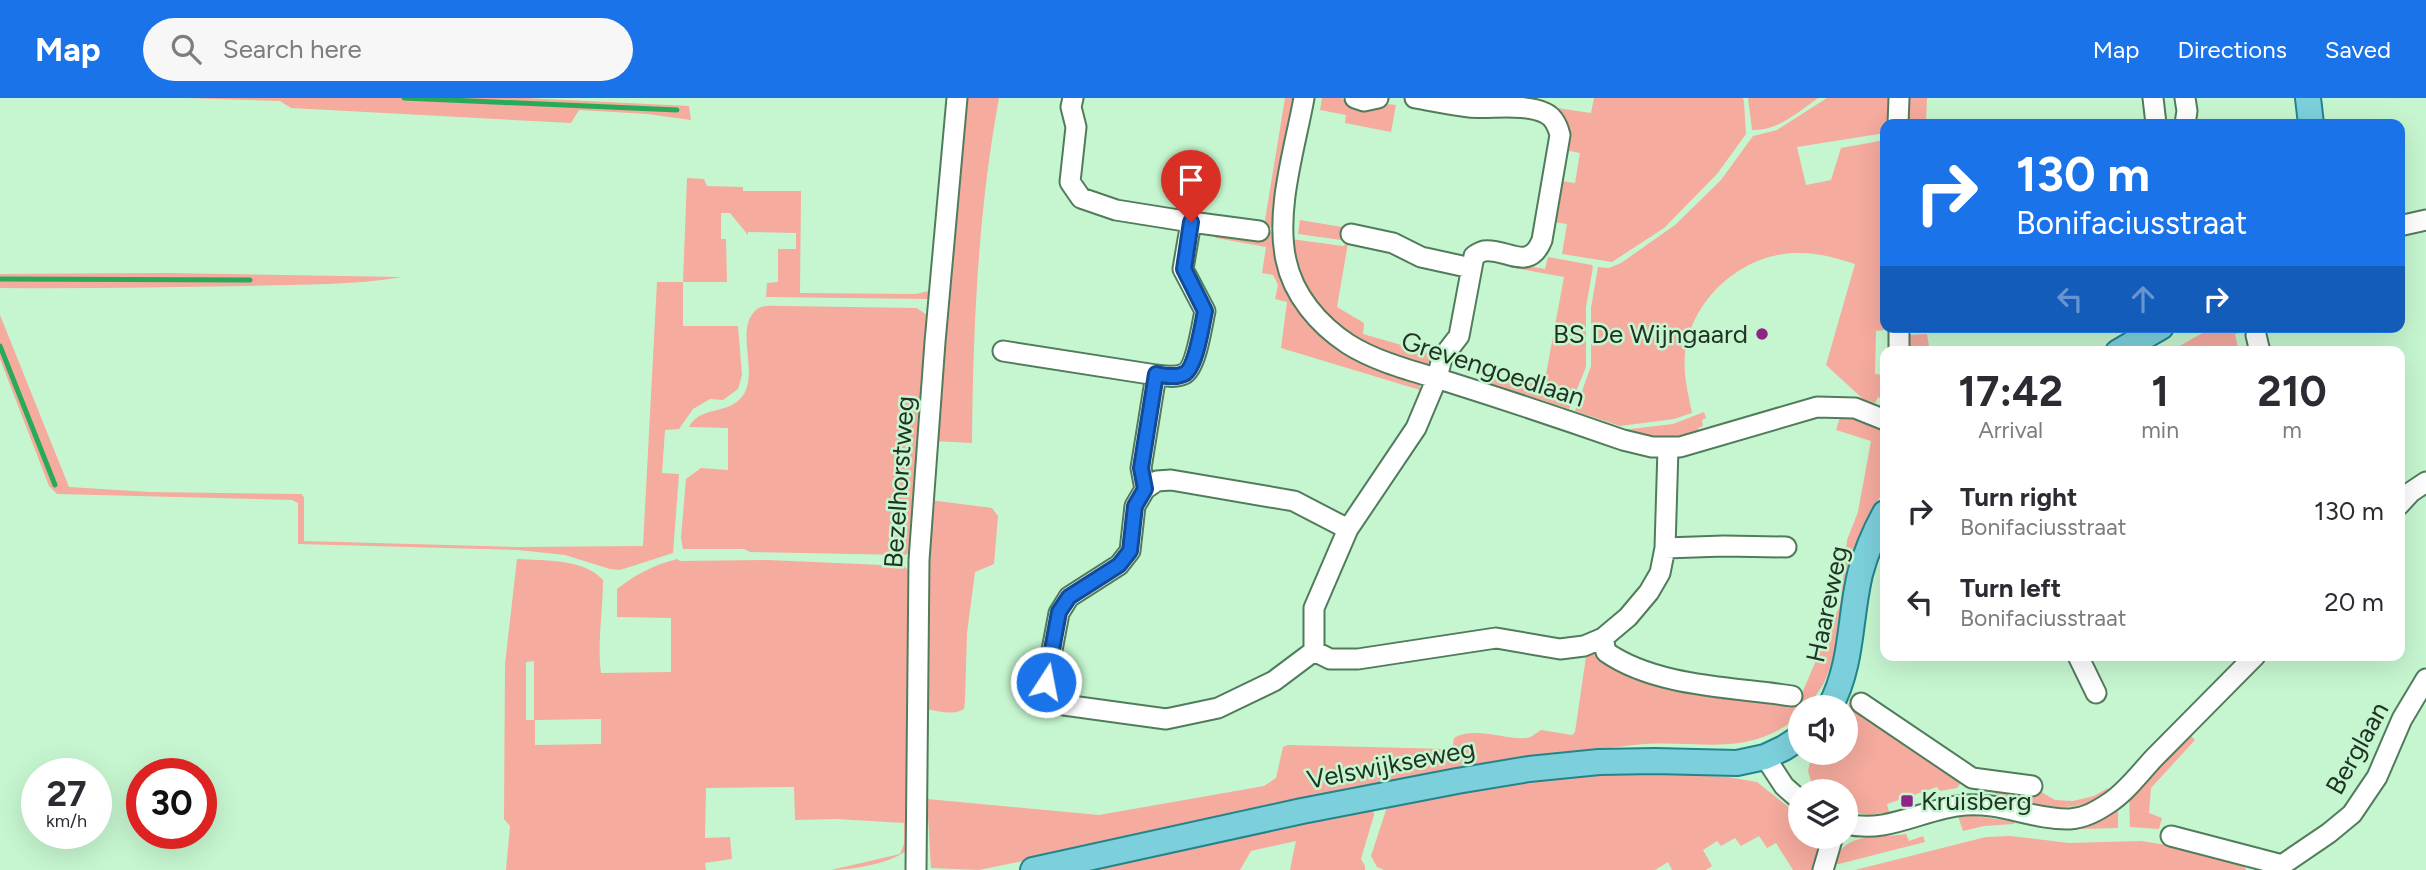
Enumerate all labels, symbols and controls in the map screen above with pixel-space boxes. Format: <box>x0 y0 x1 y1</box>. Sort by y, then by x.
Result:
search box <box>143 18 633 81</box>
text: Map <box>35 30 101 69</box>
icon: search <box>167 30 205 68</box>
text: Search here <box>223 33 362 65</box>
text: Map <box>2093 35 2139 64</box>
text: Directions <box>2177 35 2287 64</box>
text: Saved <box>2325 35 2391 64</box>
text: 130 m <box>2016 144 2150 203</box>
icon: right <box>1901 147 1992 238</box>
pin <box>1161 150 1221 222</box>
icon: arrive <box>1172 161 1210 199</box>
text: Bonifaciusstraat <box>2016 204 2247 242</box>
icon: left <box>2051 280 2089 318</box>
icon: ahead <box>2124 280 2162 318</box>
icon: right <box>2197 280 2235 318</box>
place label: BS De Wijngaard <box>1553 318 1748 350</box>
street label: Grevengoedlaan <box>1397 324 1589 414</box>
marker: BS De Wijngaard <box>1754 326 1770 342</box>
text: 17:42 <box>1958 366 2063 417</box>
text: 1 <box>2151 366 2169 417</box>
text: 210 <box>2257 366 2327 417</box>
street label: Bezelhorstweg <box>877 395 921 569</box>
text: Arrival <box>1978 416 2043 444</box>
text: min <box>2141 416 2179 444</box>
text: m <box>2282 416 2302 444</box>
text: Turn right <box>1960 481 2077 513</box>
icon: right <box>1901 492 1939 530</box>
text: 130 m <box>2314 495 2384 527</box>
text: Bonifaciusstraat <box>1960 513 2126 541</box>
street label: Haareweg <box>1799 543 1855 665</box>
text: Turn left <box>1960 572 2061 604</box>
icon: left <box>1901 583 1939 621</box>
text: 20 m <box>2324 586 2384 618</box>
text: Bonifaciusstraat <box>1960 604 2126 632</box>
position arrow <box>1009 645 1083 719</box>
map controls <box>1788 695 1858 849</box>
button: sound <box>1788 695 1858 765</box>
street label: Berglaan <box>2319 696 2395 800</box>
street label: Velswijkseweg <box>1304 732 1478 796</box>
speed limit sign: 30 <box>126 758 217 849</box>
text: 27 <box>47 773 86 815</box>
button: layers <box>1788 779 1858 849</box>
place label: Kruisberg <box>1921 785 2032 817</box>
marker: Kruisberg <box>1899 793 1915 809</box>
text: km/h <box>46 810 87 832</box>

